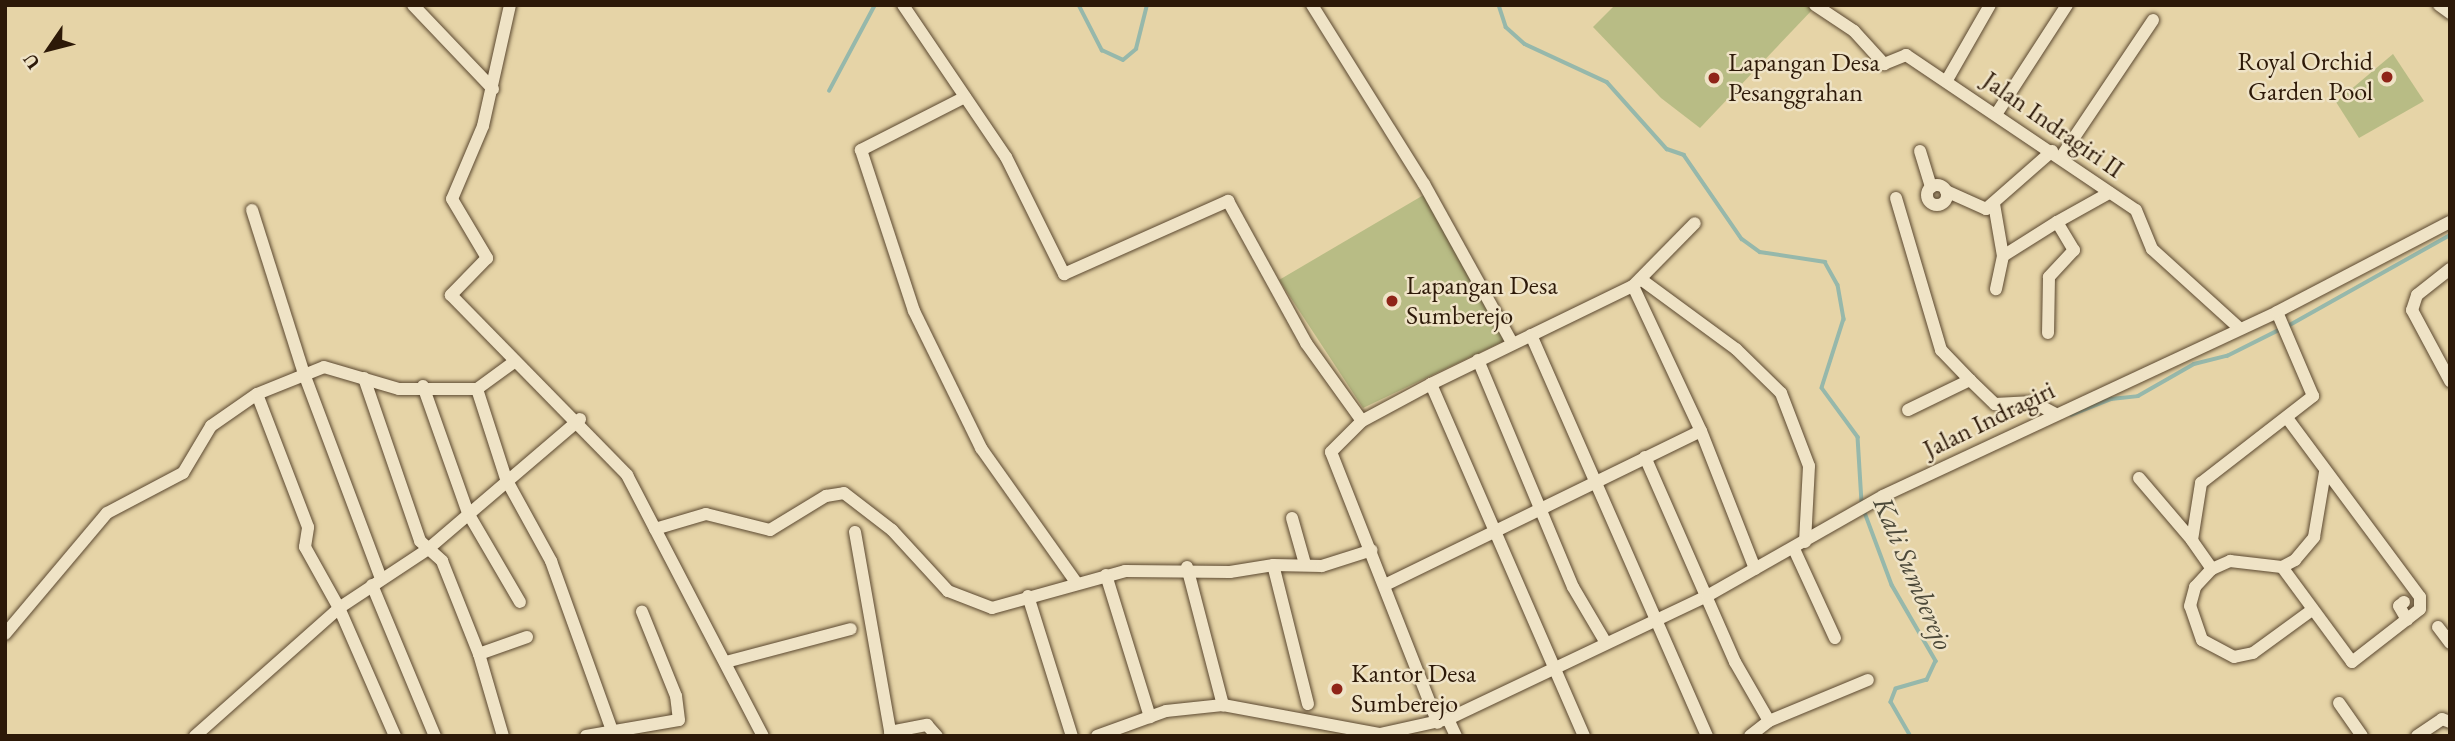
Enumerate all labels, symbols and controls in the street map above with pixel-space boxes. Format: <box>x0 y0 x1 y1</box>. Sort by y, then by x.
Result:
north arrow <box>14 14 84 84</box>
place label: Royal Orchid Garden Pool <box>2237 46 2373 108</box>
place label: Lapangan Desa Pesanggrahan <box>1728 47 1880 108</box>
text: U <box>17 48 46 74</box>
street label: Jalan Indragiri II <box>1976 65 2130 185</box>
marker: Royal Orchid Garden Pool <box>2379 69 2395 85</box>
marker: Lapangan Desa Pesanggrahan <box>1706 70 1722 86</box>
place label: Lapangan Desa Sumberejo <box>1406 270 1558 332</box>
marker: Lapangan Desa Sumberejo <box>1384 293 1400 309</box>
street label: Jalan Indragiri <box>1918 375 2060 465</box>
water label: Kali Sumberejo <box>1867 491 1961 655</box>
place label: Kantor Desa Sumberejo <box>1351 658 1476 720</box>
marker: Kantor Desa Sumberejo <box>1329 681 1345 697</box>

